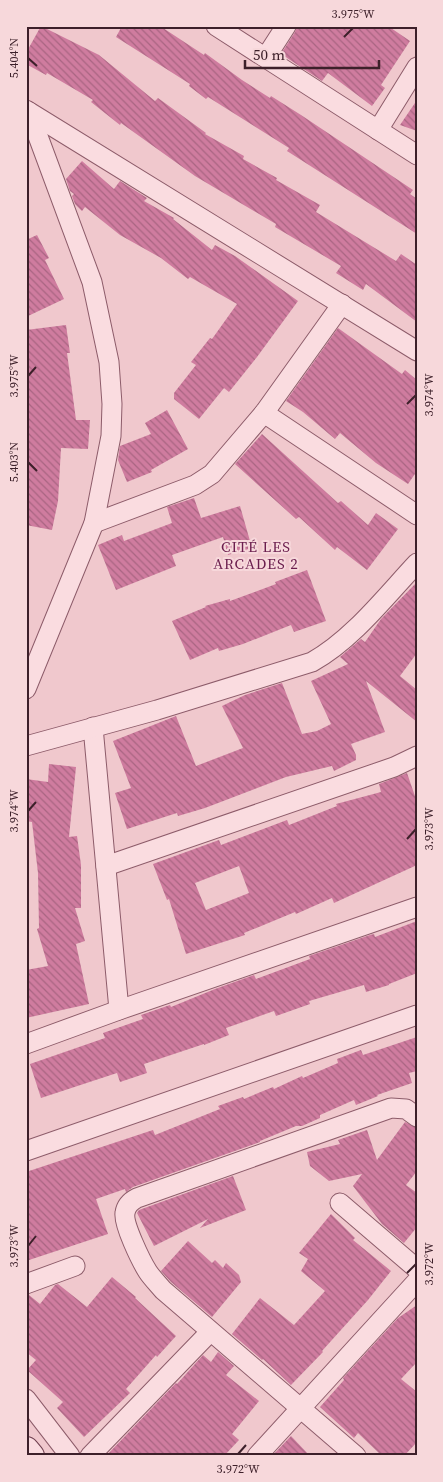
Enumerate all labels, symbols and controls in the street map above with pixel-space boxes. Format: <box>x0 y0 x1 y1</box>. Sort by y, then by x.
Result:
text: 3.975°W <box>331 6 375 22</box>
text: 5.404°N <box>6 38 22 78</box>
scale bar <box>245 38 379 70</box>
text: 50 m <box>253 44 285 65</box>
text: 3.975°W <box>6 354 22 398</box>
text: 3.974°W <box>421 373 437 417</box>
text: 5.403°N <box>6 442 22 482</box>
district label: CITÉ LES ARCADES 2 <box>213 536 299 574</box>
text: 3.974°W <box>6 789 22 833</box>
text: 3.973°W <box>421 807 437 851</box>
text: 3.973°W <box>6 1224 22 1268</box>
text: 3.972°W <box>421 1242 437 1286</box>
text: 3.972°W <box>216 1461 260 1477</box>

